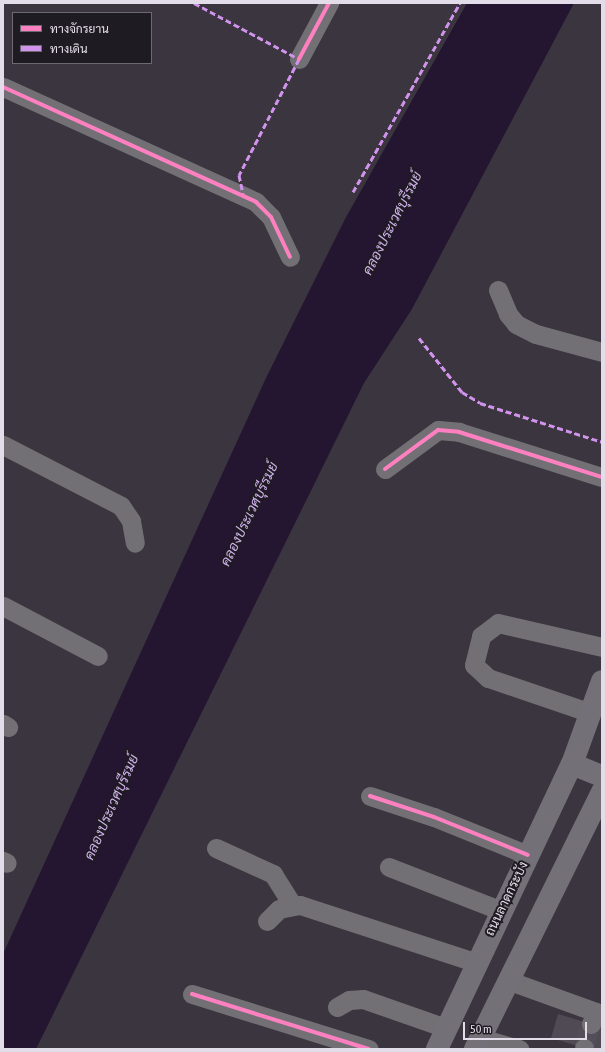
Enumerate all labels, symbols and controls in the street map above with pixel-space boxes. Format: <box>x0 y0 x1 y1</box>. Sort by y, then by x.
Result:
legend <box>12 12 152 64</box>
text: ทางจักรยาน <box>50 22 109 36</box>
text: ทางเดิน <box>50 42 88 56</box>
water label: คลองประเวศบุรีรมย์ <box>359 169 425 277</box>
water label: คลองประเวศบุรีรมย์ <box>217 459 281 569</box>
water label: คลองประเวศบุรีรมย์ <box>80 752 142 862</box>
street label: ถนนลาดกระบัง <box>482 859 532 939</box>
scale bar <box>465 1014 589 1040</box>
text: 50 m <box>470 1022 492 1036</box>

